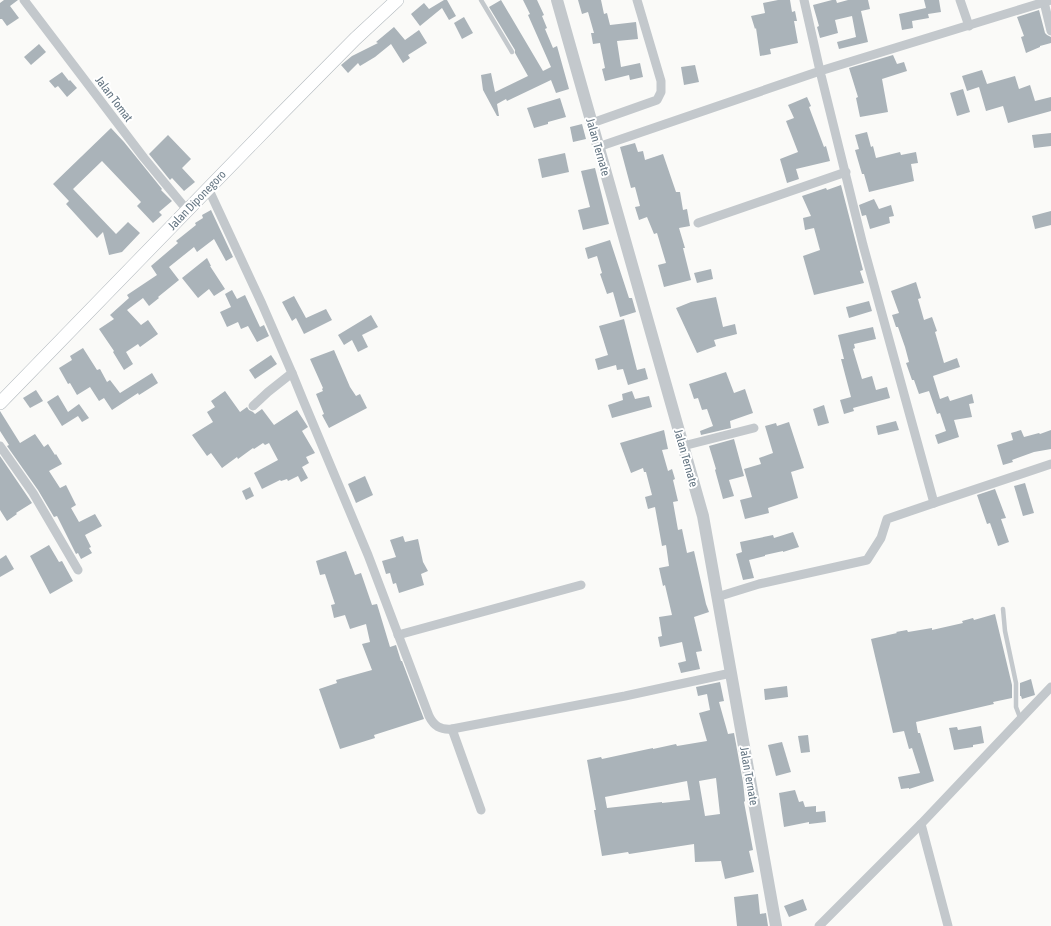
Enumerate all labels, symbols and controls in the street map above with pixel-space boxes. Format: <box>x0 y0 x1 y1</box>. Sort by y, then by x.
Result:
street label: Jalan Tomat <box>92 73 136 125</box>
street label: Jalan Ternate <box>583 117 613 177</box>
street label: Jalan Diponegoro <box>165 167 229 233</box>
street label: Jalan Ternate <box>671 428 701 488</box>
street label: Jalan Ternate <box>737 746 761 806</box>

